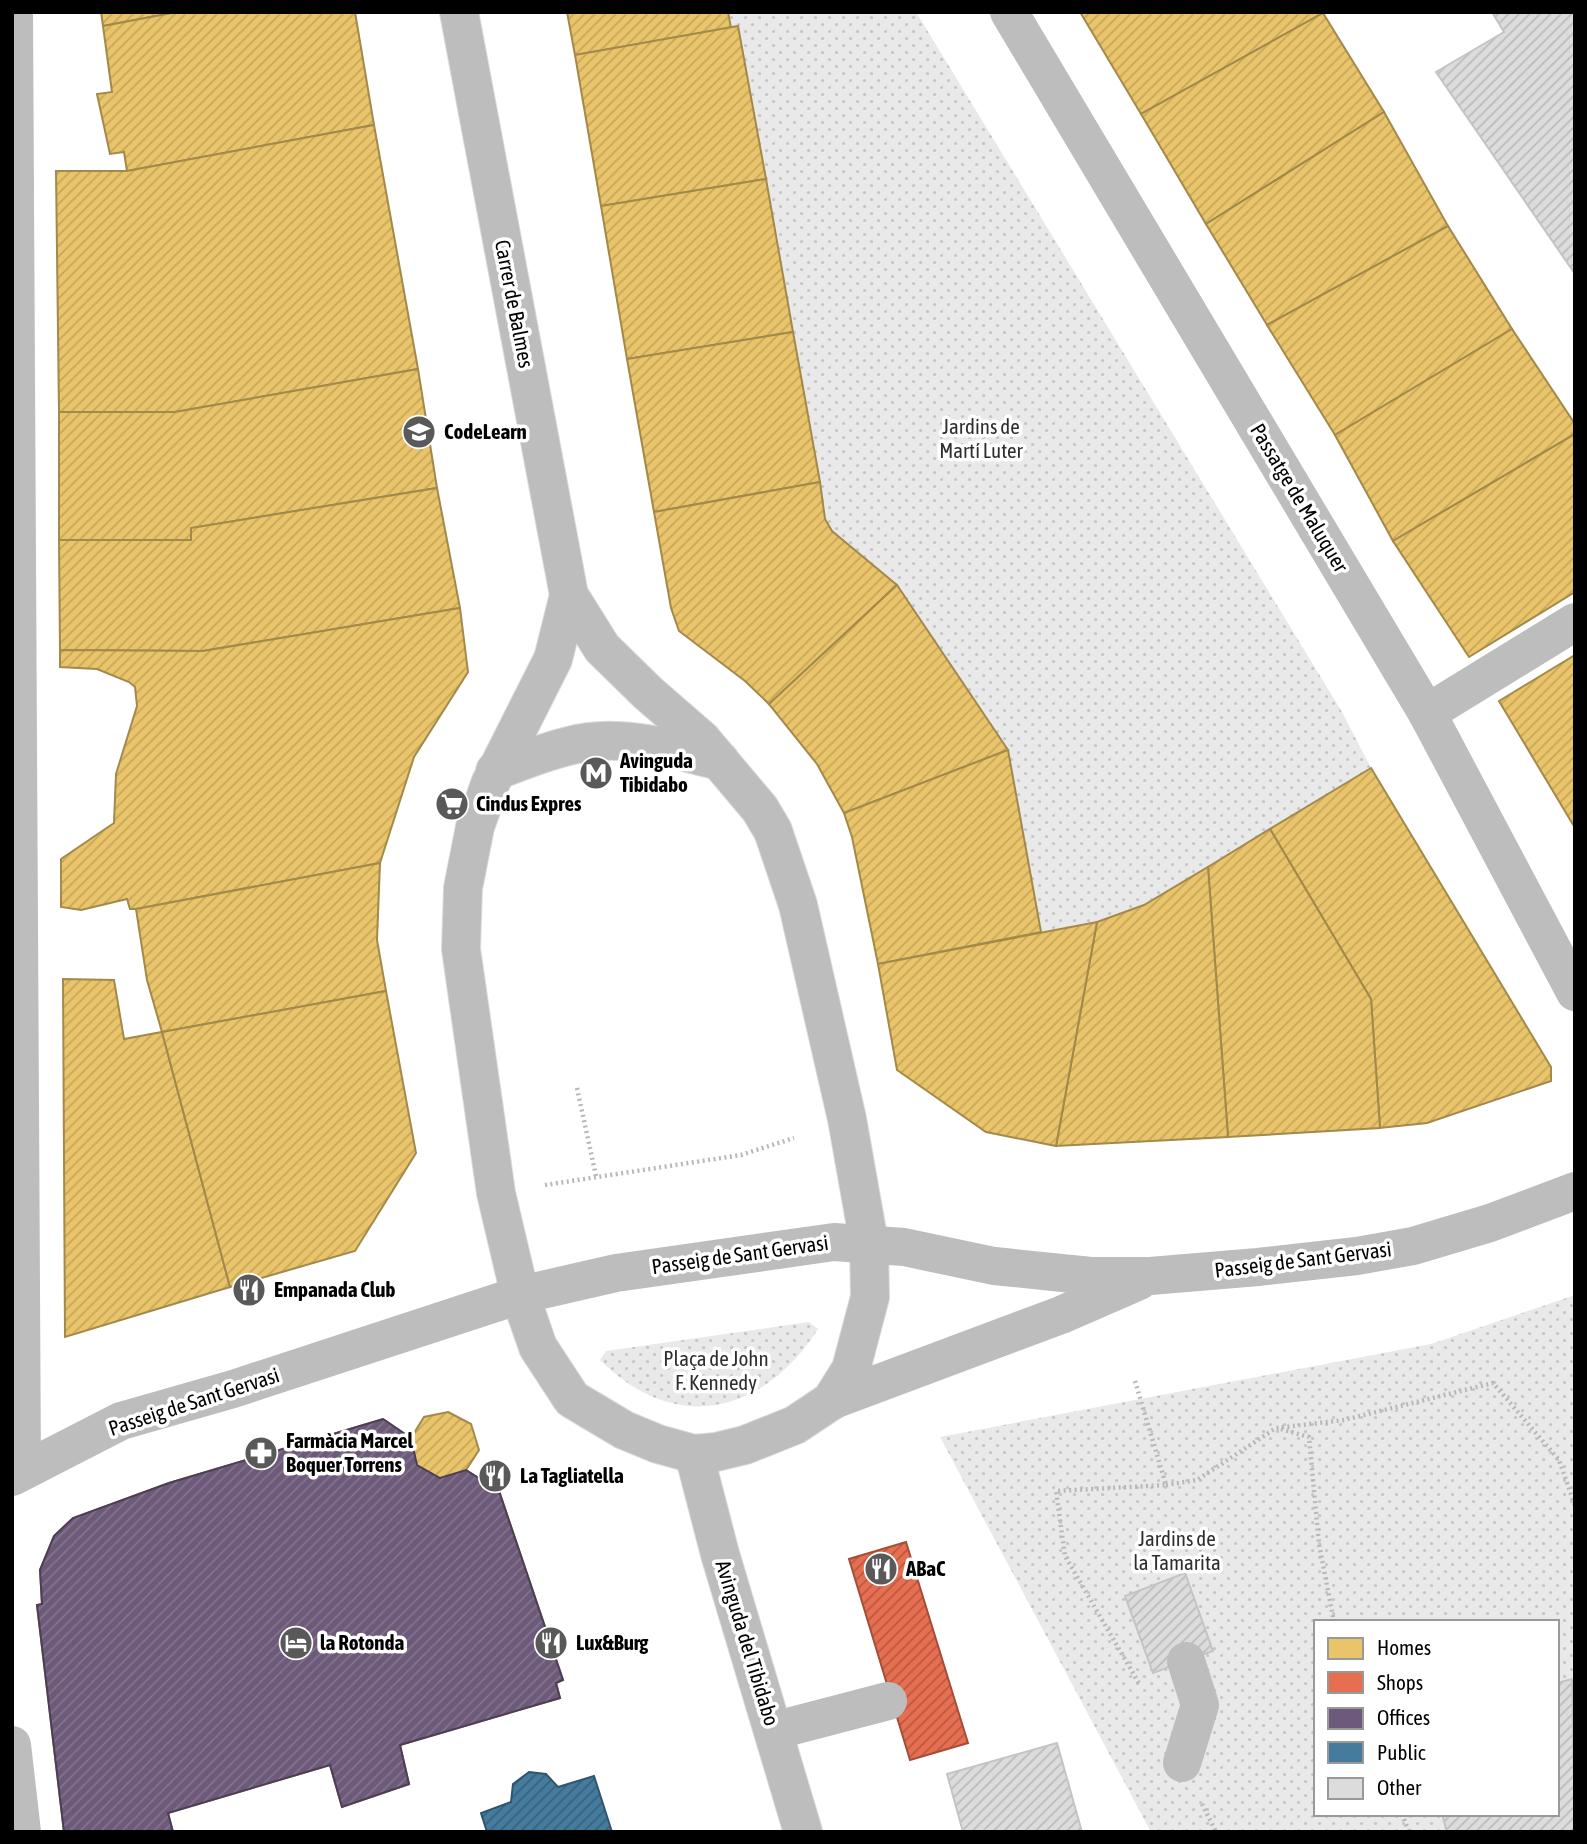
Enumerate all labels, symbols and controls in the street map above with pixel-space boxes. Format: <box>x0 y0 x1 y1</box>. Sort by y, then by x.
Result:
street label: Carrer de Balmes <box>491 238 539 370</box>
school or university icon: CodeLearn <box>400 413 438 451</box>
park label: Jardins de Martí Luter <box>939 414 1024 462</box>
place label: CodeLearn <box>444 419 527 443</box>
street label: Passatge de Maluquer <box>1246 419 1354 577</box>
place label: Avinguda Tibidabo <box>619 748 693 796</box>
metro station icon: Avinguda Tibidabo <box>577 754 615 792</box>
supermarket icon: Cindus Expres <box>433 785 471 823</box>
place label: Cindus Expres <box>476 791 582 815</box>
street label: Passeig de Sant Gervasi <box>650 1230 830 1278</box>
street label: Passeig de Sant Gervasi <box>1213 1236 1393 1282</box>
restaurant icon: Empanada Club <box>230 1271 268 1309</box>
place label: Empanada Club <box>274 1277 395 1301</box>
park label: Plaça de John F. Kennedy <box>663 1346 769 1394</box>
street label: Passeig de Sant Gervasi <box>105 1362 282 1440</box>
place label: Farmàcia Marcel Boquer Torrens <box>286 1428 413 1476</box>
pharmacy icon: Farmàcia Marcel Boquer Torrens <box>242 1434 280 1472</box>
restaurant icon: La Tagliatella <box>476 1457 514 1495</box>
place label: La Tagliatella <box>520 1463 624 1487</box>
park label: Jardins de la Tamarita <box>1133 1526 1221 1574</box>
restaurant icon: ABaC <box>862 1550 900 1588</box>
place label: ABaC <box>905 1556 946 1580</box>
street label: Avinguda del Tibidabo <box>711 1557 785 1728</box>
legend <box>1314 1620 1559 1816</box>
hotel icon: la Rotonda <box>277 1624 315 1662</box>
restaurant icon: Lux&Burg <box>532 1624 570 1662</box>
place label: la Rotonda <box>320 1630 404 1654</box>
place label: Lux&Burg <box>576 1630 649 1654</box>
text: Homes <box>1377 1635 1431 1659</box>
text: Shops <box>1377 1670 1423 1694</box>
text: Offices <box>1377 1705 1430 1729</box>
text: Public <box>1377 1740 1426 1764</box>
text: Other <box>1377 1775 1422 1799</box>

